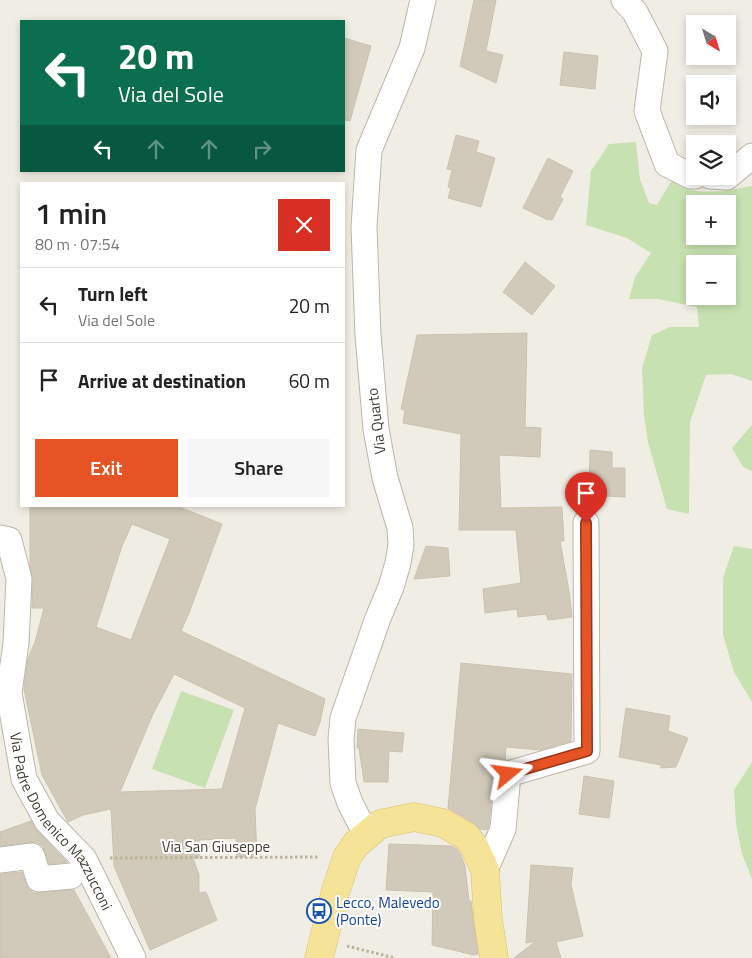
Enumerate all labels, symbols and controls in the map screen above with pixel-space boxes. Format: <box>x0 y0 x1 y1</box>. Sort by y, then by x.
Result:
north arrow <box>686 15 736 65</box>
map controls <box>686 15 736 305</box>
text: 20 m <box>118 29 194 83</box>
icon: left <box>35 40 100 105</box>
button: sound <box>686 75 736 125</box>
text: Via del Sole <box>118 77 224 111</box>
icon: left <box>89 135 117 163</box>
icon: ahead <box>142 135 170 163</box>
icon: ahead <box>195 135 223 163</box>
icon: right <box>248 135 276 163</box>
button: layers <box>686 135 736 185</box>
text: 1 min <box>35 190 107 236</box>
button: + <box>686 195 736 245</box>
button: close <box>278 199 330 251</box>
text: 80 m · 07:54 <box>35 232 120 256</box>
button: − <box>686 255 736 305</box>
text: Turn left <box>78 279 148 308</box>
icon: left <box>35 291 63 319</box>
text: 20 m <box>289 291 330 320</box>
text: Via del Sole <box>78 308 155 332</box>
icon: arrive <box>35 366 63 394</box>
text: Arrive at destination <box>78 366 246 395</box>
text: 60 m <box>289 366 330 395</box>
street label: Via Quarto <box>361 386 391 455</box>
button: Exit <box>35 439 178 497</box>
button: Share <box>188 439 330 497</box>
pin <box>565 472 607 523</box>
icon: arrive <box>572 479 600 507</box>
street label: Via Padre Domenico Mazzucconi <box>5 730 119 914</box>
position arrow <box>481 747 533 799</box>
street label: Via San Giuseppe <box>162 835 270 858</box>
place label: Lecco, Malevedo (Ponte) <box>336 891 440 931</box>
bus stop icon: Lecco, Malevedo (Ponte) <box>306 898 332 924</box>

